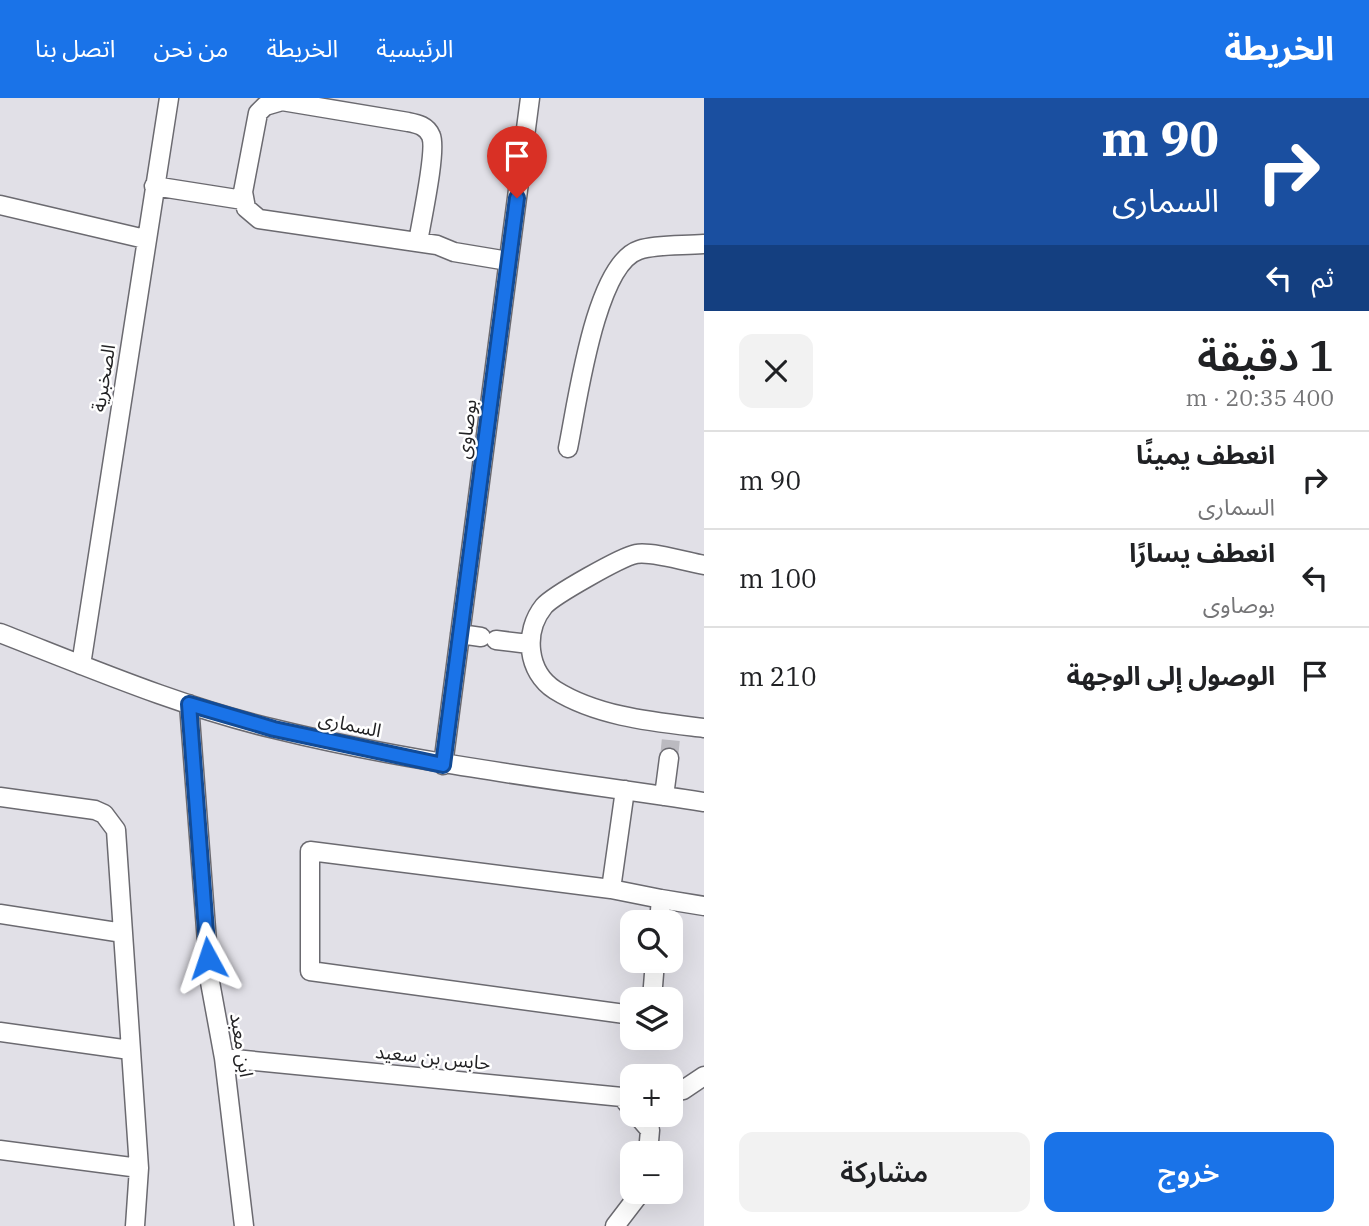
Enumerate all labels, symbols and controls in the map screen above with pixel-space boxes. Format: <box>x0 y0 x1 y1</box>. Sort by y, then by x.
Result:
text: الخريطة <box>1224 26 1334 69</box>
text: اتصل بنا <box>35 32 115 64</box>
text: من نحن <box>153 32 228 64</box>
text: الخريطة <box>266 32 338 64</box>
text: الرئيسية <box>376 32 453 64</box>
text: 90 m <box>1101 106 1219 169</box>
pin <box>487 126 547 198</box>
icon: right <box>1243 126 1334 217</box>
icon: arrive <box>498 137 536 175</box>
text: السمارى <box>1112 179 1219 221</box>
icon: left <box>1260 259 1298 297</box>
text: ثم <box>1312 260 1334 294</box>
text: 1 دقيقة <box>1197 328 1334 383</box>
button: close <box>739 334 813 408</box>
street label: الصخبرية <box>86 343 120 413</box>
text: 400 m · 20:35 <box>1185 382 1334 412</box>
street label: بوصاوى <box>450 398 482 460</box>
text: انعطف يمينًا <box>1136 437 1275 471</box>
icon: right <box>1296 461 1334 499</box>
text: 90 m <box>739 463 801 497</box>
text: السمارى <box>1198 491 1275 521</box>
text: انعطف يسارًا <box>1129 535 1275 569</box>
icon: left <box>1296 559 1334 597</box>
text: 100 m <box>739 561 817 595</box>
text: بوصاوى <box>1203 589 1275 619</box>
icon: arrive <box>1296 657 1334 695</box>
text: الوصول إلى الوجهة <box>1067 658 1275 692</box>
text: 210 m <box>739 659 817 693</box>
street label: السمارى <box>316 706 384 742</box>
map controls <box>620 910 683 1204</box>
button: search <box>620 910 683 973</box>
position arrow <box>171 921 245 995</box>
button: layers <box>620 987 683 1050</box>
street label: ابن معبد <box>225 1011 259 1079</box>
street label: حابس بن سعيد <box>374 1039 492 1075</box>
button: + <box>620 1064 683 1127</box>
button: مشاركة <box>739 1132 1030 1212</box>
button: خروج <box>1044 1132 1334 1212</box>
button: − <box>620 1141 683 1204</box>

